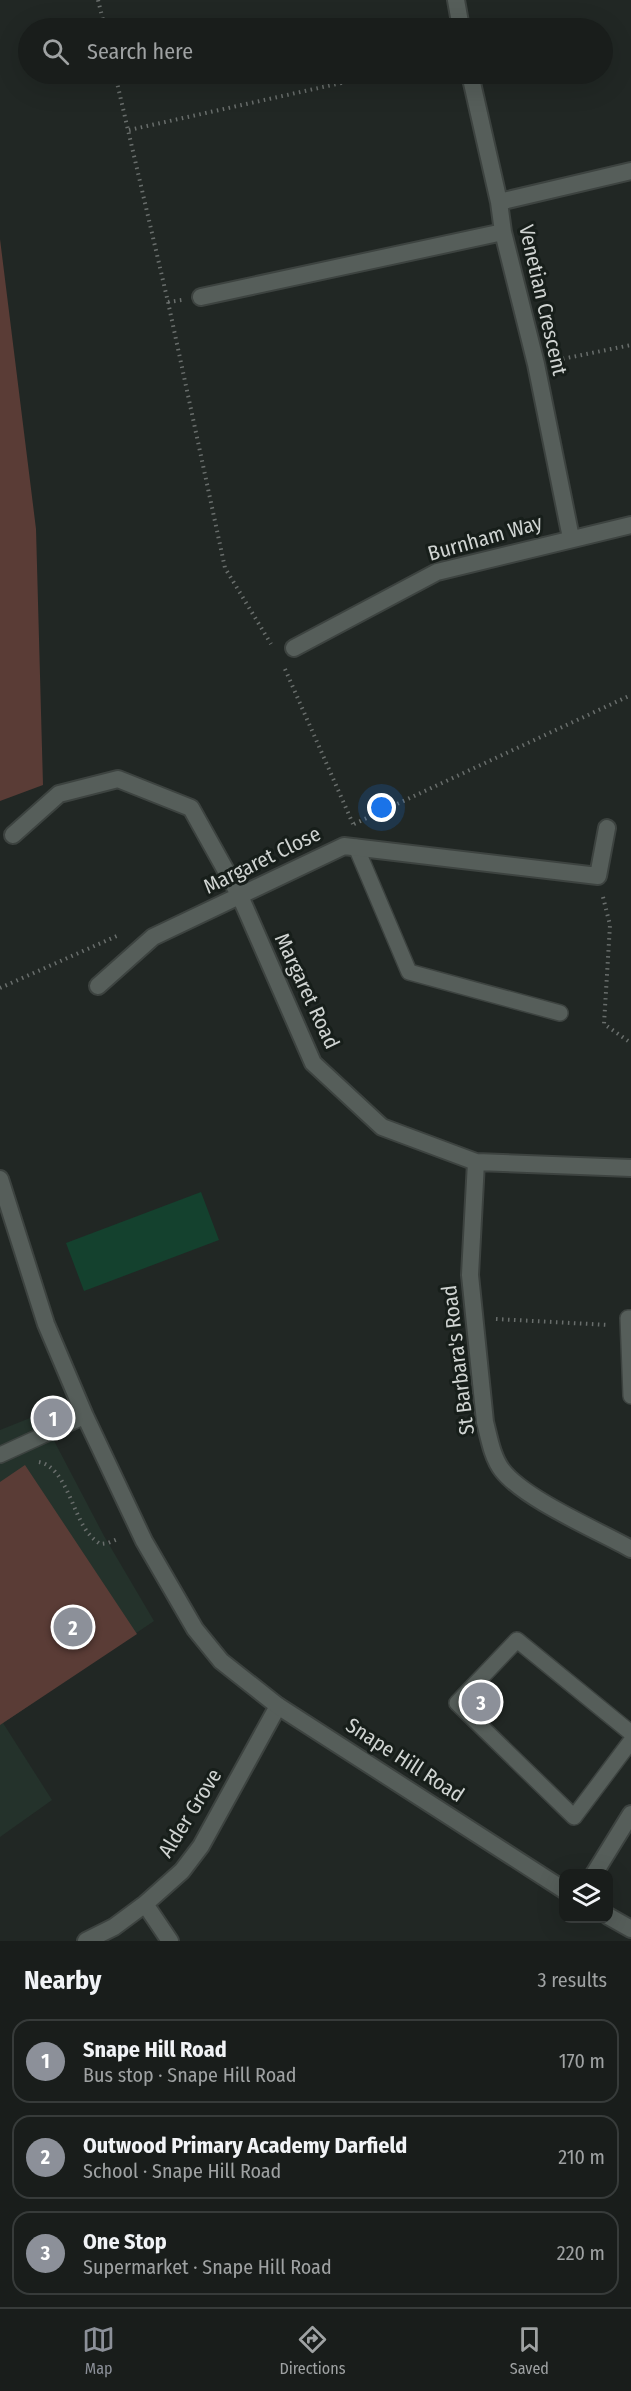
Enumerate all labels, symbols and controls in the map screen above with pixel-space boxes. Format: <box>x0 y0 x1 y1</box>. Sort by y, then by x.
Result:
search box <box>18 18 613 84</box>
icon: search <box>39 35 72 68</box>
text: Search here <box>87 38 193 65</box>
street label: Venetian Crescent <box>513 222 573 378</box>
street label: Burnham Way <box>425 509 546 567</box>
your location <box>367 793 396 822</box>
street label: Margaret Close <box>199 820 325 900</box>
street label: Margaret Road <box>269 929 345 1053</box>
street label: St Barbara's Road <box>436 1284 480 1436</box>
pin: 1 <box>34 1396 72 1440</box>
pin: 2 <box>54 1604 92 1650</box>
pin: 3 <box>462 1680 500 1724</box>
street label: Snape Hill Road <box>341 1712 469 1808</box>
street label: Alder Grove <box>153 1764 227 1862</box>
map controls <box>559 1869 613 1923</box>
button: layers <box>559 1869 613 1923</box>
text: Nearby <box>24 1965 101 1996</box>
text: 3 results <box>538 1968 607 1992</box>
text: Snape Hill Road <box>83 2036 227 2063</box>
text: 1 <box>41 2049 50 2073</box>
text: 170 m <box>559 2049 605 2073</box>
text: Bus stop · Snape Hill Road <box>83 2063 297 2087</box>
text: Outwood Primary Academy Darfield <box>83 2132 407 2159</box>
text: 2 <box>41 2145 50 2169</box>
text: 210 m <box>558 2145 605 2169</box>
text: School · Snape Hill Road <box>83 2159 281 2183</box>
text: One Stop <box>83 2228 167 2255</box>
text: 3 <box>41 2241 50 2265</box>
text: 220 m <box>557 2241 605 2265</box>
text: Supermarket · Snape Hill Road <box>83 2255 332 2279</box>
tab: Map <box>82 2323 115 2378</box>
tab: Directions <box>279 2323 346 2378</box>
tab: Saved <box>510 2323 549 2378</box>

